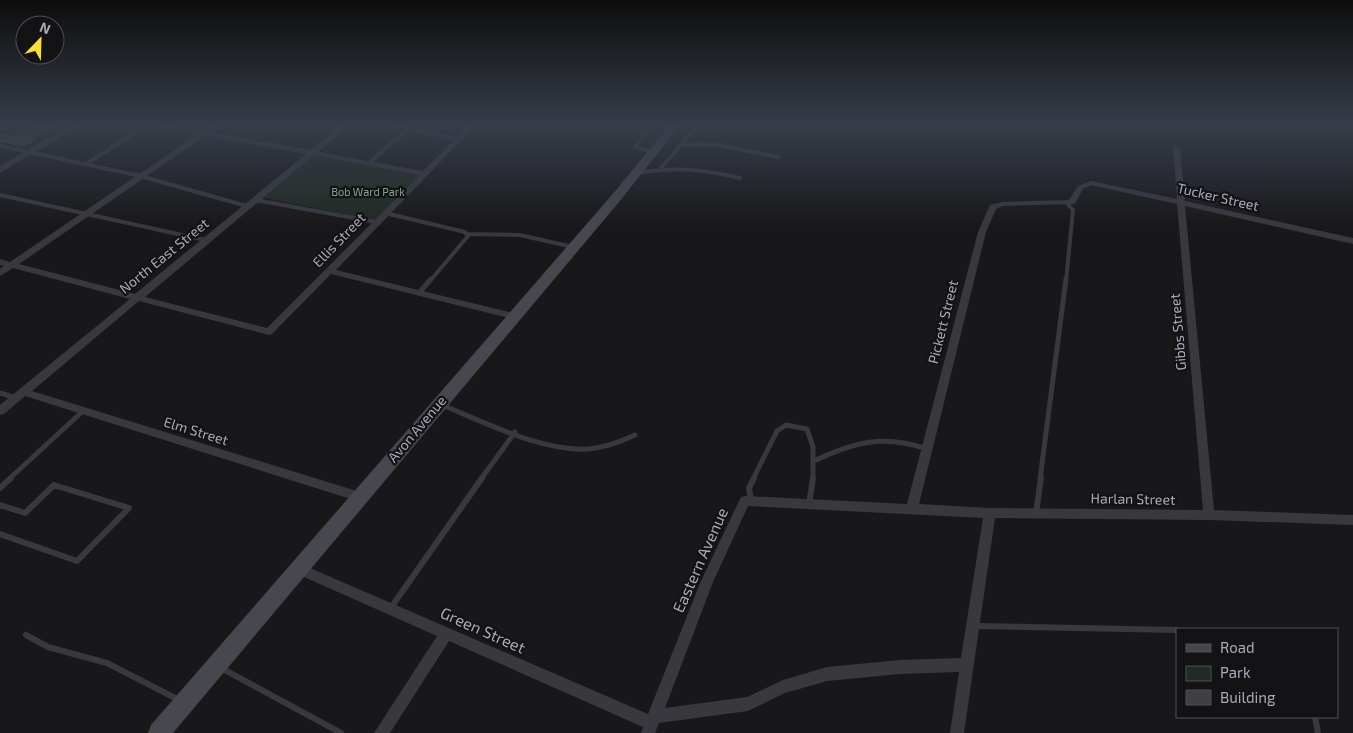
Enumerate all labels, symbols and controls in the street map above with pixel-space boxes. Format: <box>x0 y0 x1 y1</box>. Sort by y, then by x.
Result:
north arrow <box>15 15 65 65</box>
text: N <box>37 18 53 37</box>
street label: Tucker Street <box>1176 179 1261 214</box>
park label: Bob Ward Park <box>331 185 405 198</box>
street label: Ellis Street <box>309 209 369 270</box>
street label: North East Street <box>116 214 212 297</box>
street label: Pickett Street <box>924 278 961 366</box>
street label: Gibbs Street <box>1166 293 1189 371</box>
street label: Avon Avenue <box>384 392 449 465</box>
street label: Elm Street <box>162 413 230 448</box>
street label: Harlan Street <box>1091 489 1175 508</box>
street label: Eastern Avenue <box>668 504 731 615</box>
street label: Green Street <box>438 602 529 657</box>
legend <box>1176 628 1338 718</box>
text: Road <box>1220 638 1255 656</box>
text: Park <box>1220 663 1251 681</box>
text: Building <box>1220 688 1276 706</box>

